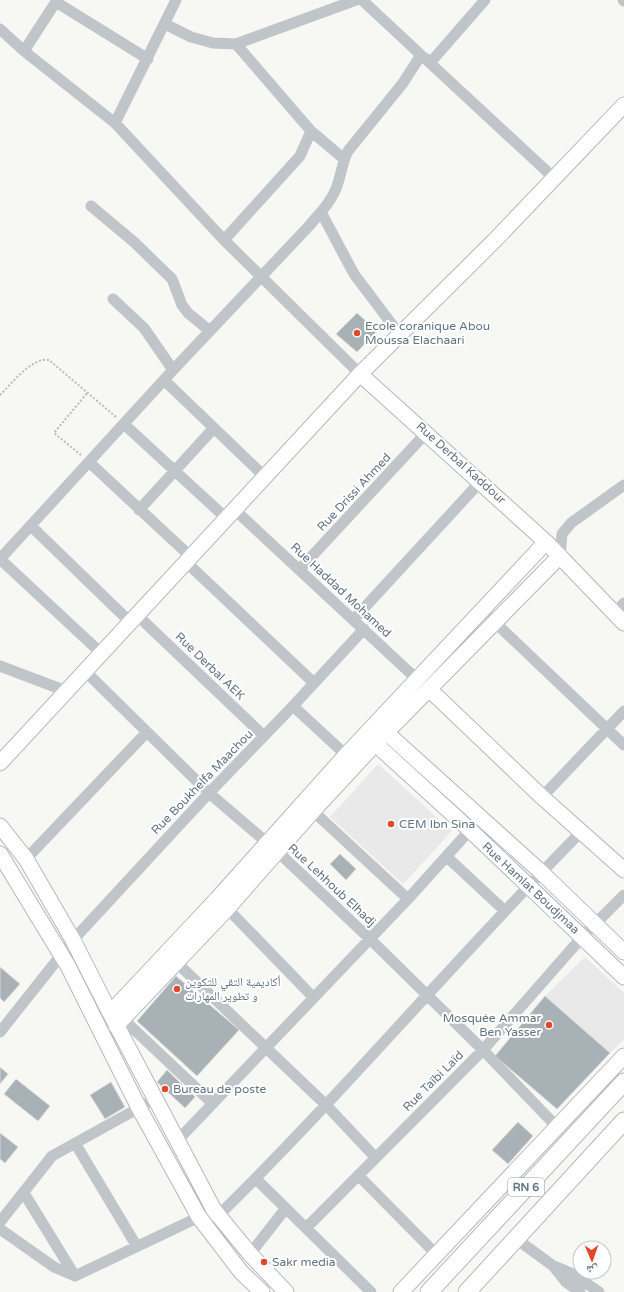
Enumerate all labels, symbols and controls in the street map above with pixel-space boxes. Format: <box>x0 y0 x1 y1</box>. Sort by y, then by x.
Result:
place label: Ecole coranique Abou Moussa Elachaari <box>365 319 490 347</box>
marker: Ecole coranique Abou Moussa Elachaari <box>352 328 362 338</box>
street label: Rue Derbal Kaddour <box>413 419 509 507</box>
street label: Rue Drissi Ahmed <box>314 450 394 534</box>
street label: Rue Haddad Mohamed <box>288 540 394 640</box>
street label: Rue Derbal AEK <box>172 629 248 703</box>
street label: Rue Boukhelfa Maachou <box>148 727 256 837</box>
place label: CEM Ibn Sina <box>399 817 475 831</box>
marker: CEM Ibn Sina <box>386 819 396 829</box>
street label: Rue Hamlat Boudjmaa <box>479 839 583 937</box>
street label: Rue Lehhoub Elhadj <box>285 841 379 929</box>
place label: أكاديمية التقي للتكوين و تطوير المهارات <box>185 975 281 1003</box>
marker: أكاديمية التقي للتكوين و تطوير المهارات <box>172 984 182 994</box>
place label: Mosquée Ammar Ben Yasser <box>443 1011 541 1039</box>
marker: Mosquée Ammar Ben Yasser <box>544 1020 554 1030</box>
street label: Rue Taïbi Laïd <box>400 1048 466 1114</box>
place label: Bureau de poste <box>173 1082 266 1096</box>
marker: Bureau de poste <box>160 1084 170 1094</box>
road number: RN 6 <box>508 1178 544 1196</box>
north arrow <box>572 1240 612 1280</box>
place label: Sakr media <box>272 1255 336 1269</box>
marker: Sakr media <box>259 1257 269 1267</box>
text: ش <box>586 1262 598 1276</box>

